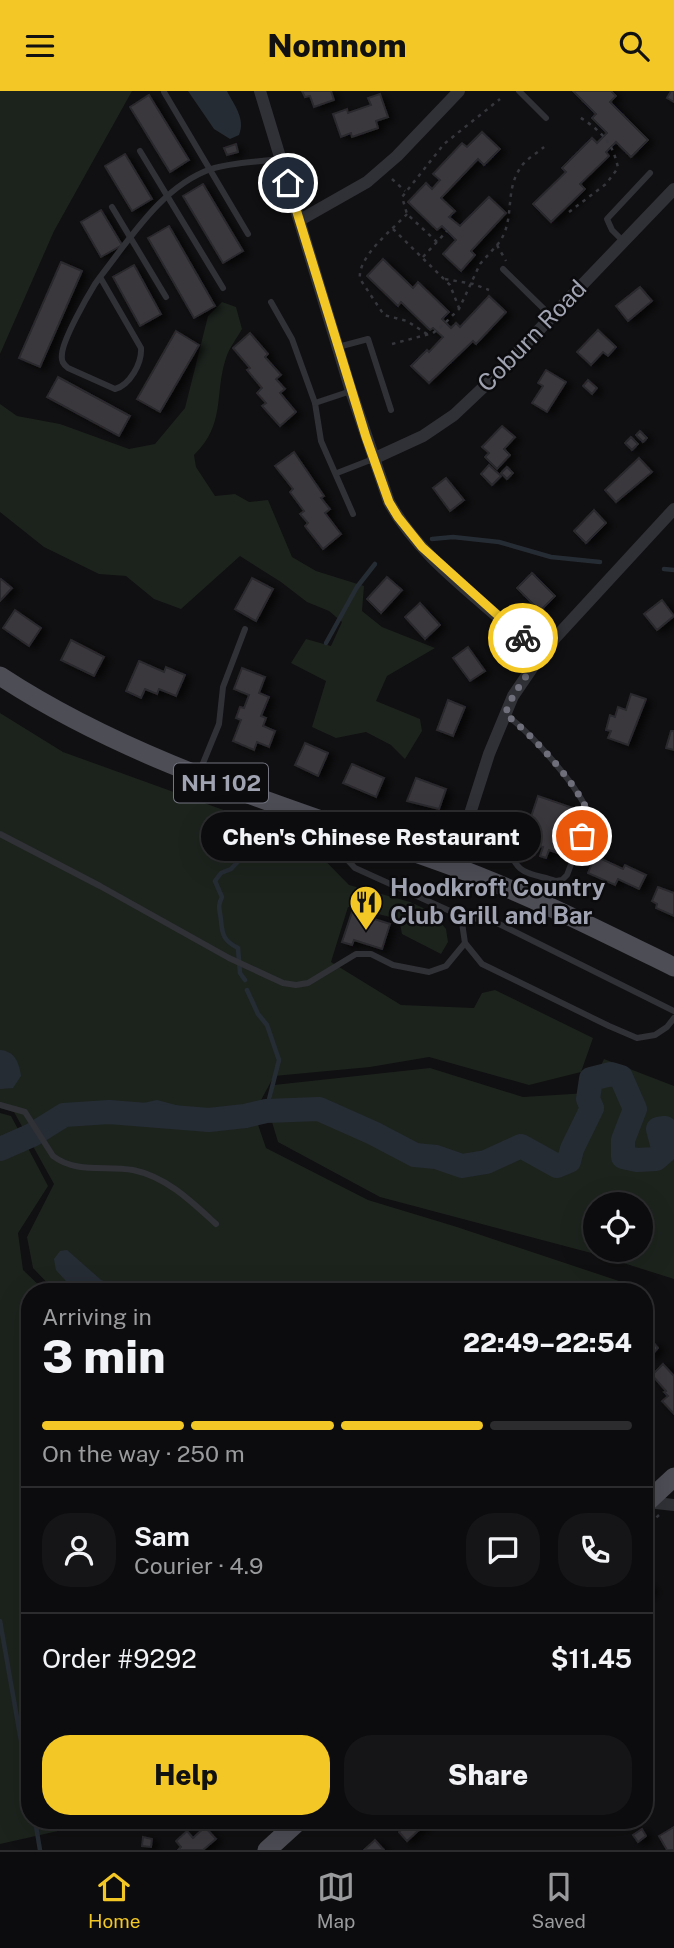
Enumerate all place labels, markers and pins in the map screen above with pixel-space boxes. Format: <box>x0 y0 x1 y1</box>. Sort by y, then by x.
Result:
pin <box>258 153 318 213</box>
pin <box>552 806 612 866</box>
callout: Chen's Chinese Restaurant <box>200 811 540 861</box>
place label: Hoodkroft Country Club Grill and Bar <box>390 873 606 929</box>
restaurant icon: Hoodkroft Country Club Grill and Bar <box>347 883 385 932</box>

